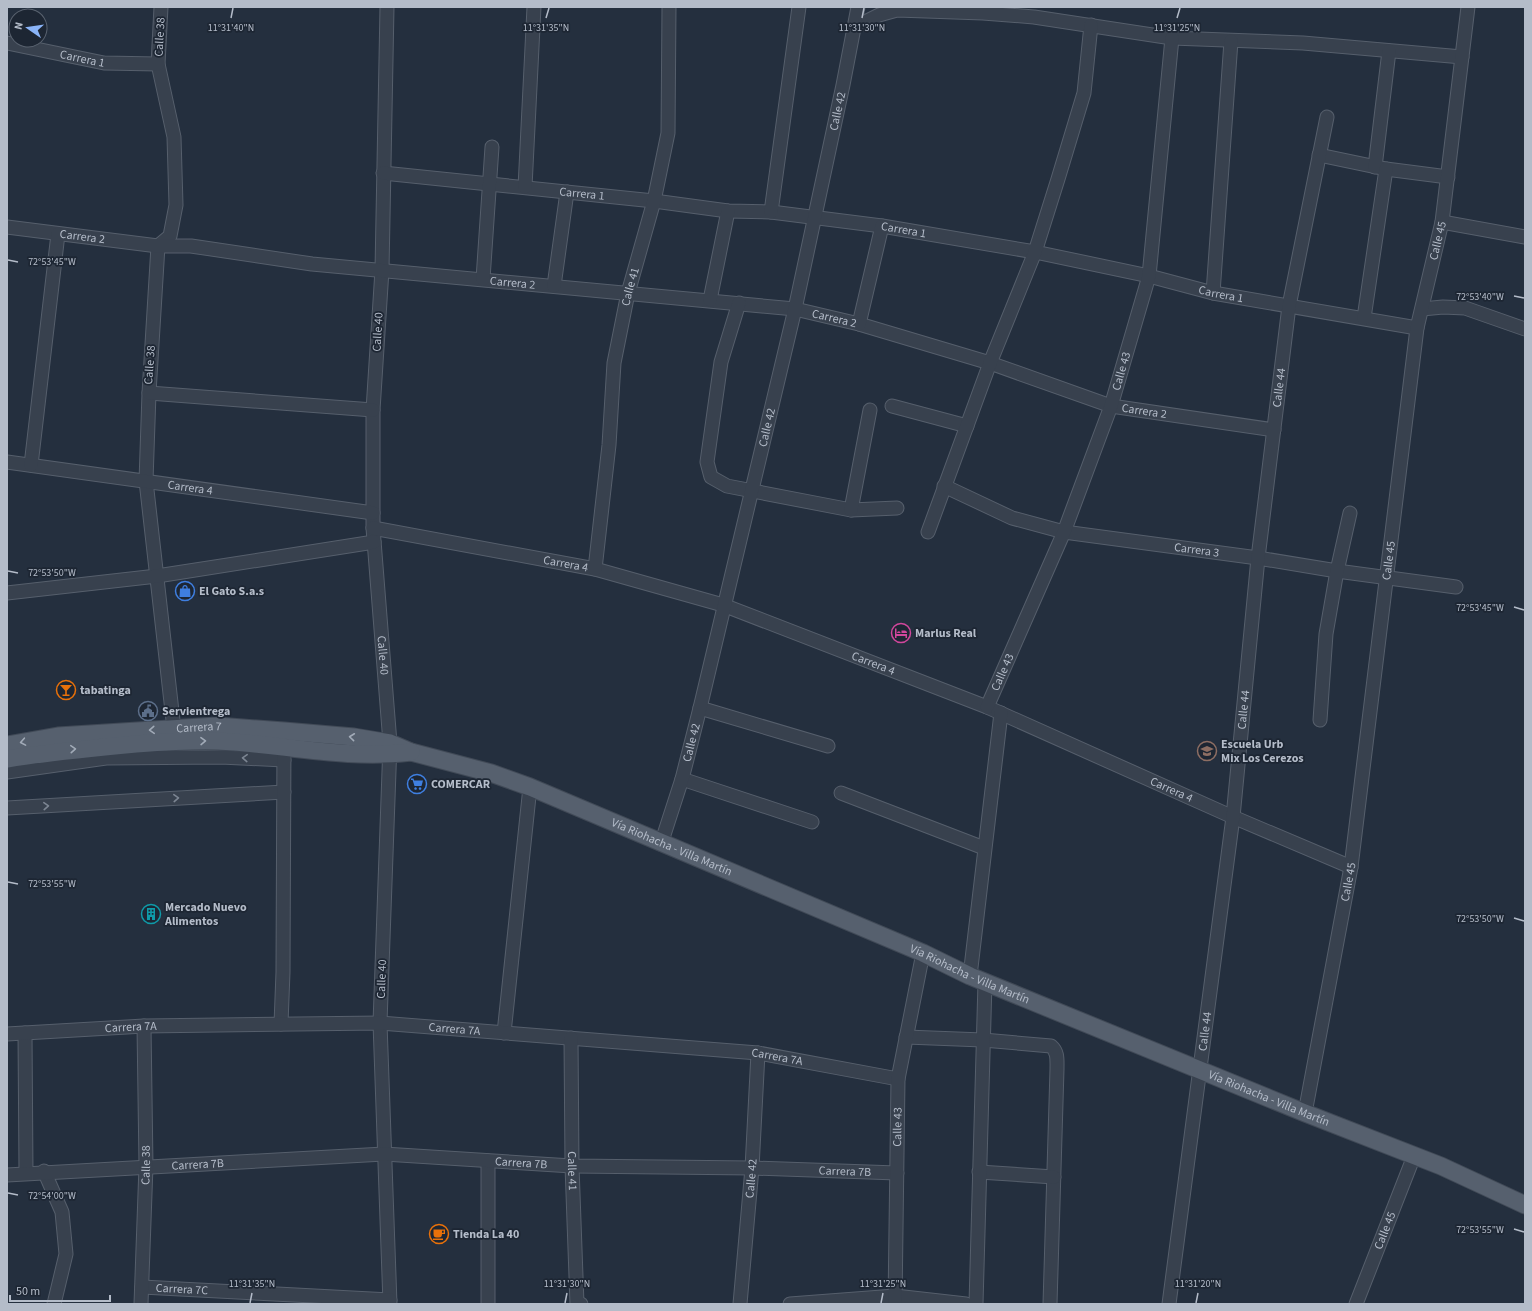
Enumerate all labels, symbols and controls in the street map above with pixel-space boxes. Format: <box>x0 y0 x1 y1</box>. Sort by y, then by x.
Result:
north arrow <box>8 8 48 48</box>
street label: Calle 38 <box>150 17 170 57</box>
text: N <box>11 21 27 31</box>
text: 11°31'40"N <box>208 21 254 35</box>
text: 11°31'35"N <box>523 21 569 35</box>
text: 11°31'30"N <box>839 21 885 35</box>
text: 11°31'25"N <box>1154 21 1200 35</box>
street label: Carrera 1 <box>58 46 106 71</box>
street label: Calle 42 <box>825 90 850 132</box>
street label: Carrera 1 <box>558 183 605 204</box>
street label: Carrera 1 <box>880 217 928 242</box>
street label: Calle 45 <box>1425 220 1450 262</box>
street label: Carrera 2 <box>59 225 106 248</box>
text: 72°53'45"W <box>28 255 76 269</box>
street label: Calle 41 <box>617 265 643 307</box>
street label: Carrera 2 <box>489 272 536 293</box>
street label: Carrera 1 <box>1197 281 1245 307</box>
text: 72°53'40"W <box>1456 290 1504 304</box>
street label: Carrera 2 <box>810 305 858 332</box>
street label: Calle 40 <box>368 312 388 352</box>
street label: Calle 38 <box>140 345 160 385</box>
street label: Calle 43 <box>1108 350 1135 392</box>
street label: Calle 44 <box>1268 367 1290 408</box>
street label: Carrera 2 <box>1120 399 1168 423</box>
street label: Calle 42 <box>754 406 780 449</box>
street label: Carrera 4 <box>167 476 214 499</box>
street label: Carrera 3 <box>1173 538 1220 561</box>
street label: Calle 45 <box>1378 540 1399 581</box>
street label: Carrera 4 <box>542 551 590 576</box>
text: 72°53'50"W <box>28 566 76 580</box>
shop icon: El Gato S.a.s <box>174 580 196 602</box>
place label: El Gato S.a.s <box>199 583 264 600</box>
text: 72°53'45"W <box>1456 601 1504 615</box>
hotel icon: Marlus Real <box>890 622 912 644</box>
place label: Marlus Real <box>915 625 977 642</box>
street label: Calle 40 <box>373 635 393 676</box>
street label: Carrera 4 <box>849 647 898 679</box>
street label: Calle 43 <box>987 651 1018 694</box>
bar icon: tabatinga <box>55 679 77 701</box>
place label: tabatinga <box>80 682 131 699</box>
street label: Calle 44 <box>1233 689 1254 730</box>
public building icon: Servientrega <box>137 700 159 722</box>
place label: Servientrega <box>162 703 230 720</box>
street label: Carrera 7 <box>176 717 222 737</box>
street label: Calle 42 <box>678 721 704 764</box>
one-way arrow <box>149 726 155 734</box>
one-way arrow <box>348 733 355 742</box>
place label: Escuela Urb Mix Los Cerezos <box>1221 736 1304 767</box>
one-way arrow <box>20 737 26 746</box>
one-way arrow <box>200 737 206 745</box>
school or university icon: Escuela Urb Mix Los Cerezos <box>1196 740 1218 762</box>
one-way arrow <box>70 745 76 754</box>
one-way arrow <box>242 753 248 762</box>
supermarket icon: COMERCAR <box>406 773 428 795</box>
street label: Carrera 4 <box>1147 773 1196 807</box>
place label: COMERCAR <box>431 776 491 793</box>
one-way arrow <box>173 794 179 803</box>
one-way arrow <box>43 801 49 810</box>
street label: Vía Riohacha - Villa Martín <box>609 814 735 880</box>
street label: Calle 45 <box>1336 862 1360 903</box>
text: 72°53'55"W <box>28 877 76 891</box>
place label: Mercado Nuevo Alimentos <box>164 899 247 930</box>
building icon: Mercado Nuevo Alimentos <box>140 903 162 925</box>
text: 72°53'50"W <box>1456 912 1504 926</box>
street label: Vía Riohacha - Villa Martín <box>907 940 1032 1008</box>
street label: Calle 40 <box>373 959 391 999</box>
street label: Calle 44 <box>1194 1011 1216 1052</box>
street label: Carrera 7A <box>104 1017 157 1037</box>
street label: Carrera 7A <box>428 1018 482 1039</box>
street label: Carrera 7A <box>751 1044 805 1070</box>
street label: Vía Riohacha - Villa Martín <box>1206 1066 1332 1130</box>
street label: Calle 43 <box>889 1107 906 1147</box>
street label: Calle 38 <box>137 1145 155 1185</box>
street label: Calle 41 <box>563 1151 581 1191</box>
street label: Carrera 7B <box>494 1153 548 1173</box>
street label: Carrera 7B <box>171 1154 224 1174</box>
street label: Calle 42 <box>741 1158 761 1199</box>
street label: Carrera 7B <box>818 1162 871 1181</box>
text: 72°54'00"W <box>28 1189 76 1203</box>
street label: Calle 45 <box>1370 1209 1400 1252</box>
cafe icon: Tienda La 40 <box>428 1223 450 1245</box>
text: 72°53'55"W <box>1456 1223 1504 1237</box>
place label: Tienda La 40 <box>453 1226 519 1243</box>
scale bar <box>10 1277 110 1303</box>
text: 11°31'35"N <box>229 1277 275 1291</box>
text: 11°31'30"N <box>544 1277 590 1291</box>
text: 11°31'25"N <box>860 1277 906 1291</box>
text: 11°31'20"N <box>1175 1277 1221 1291</box>
street label: Carrera 7C <box>155 1279 209 1299</box>
text: 50 m <box>16 1283 40 1300</box>

